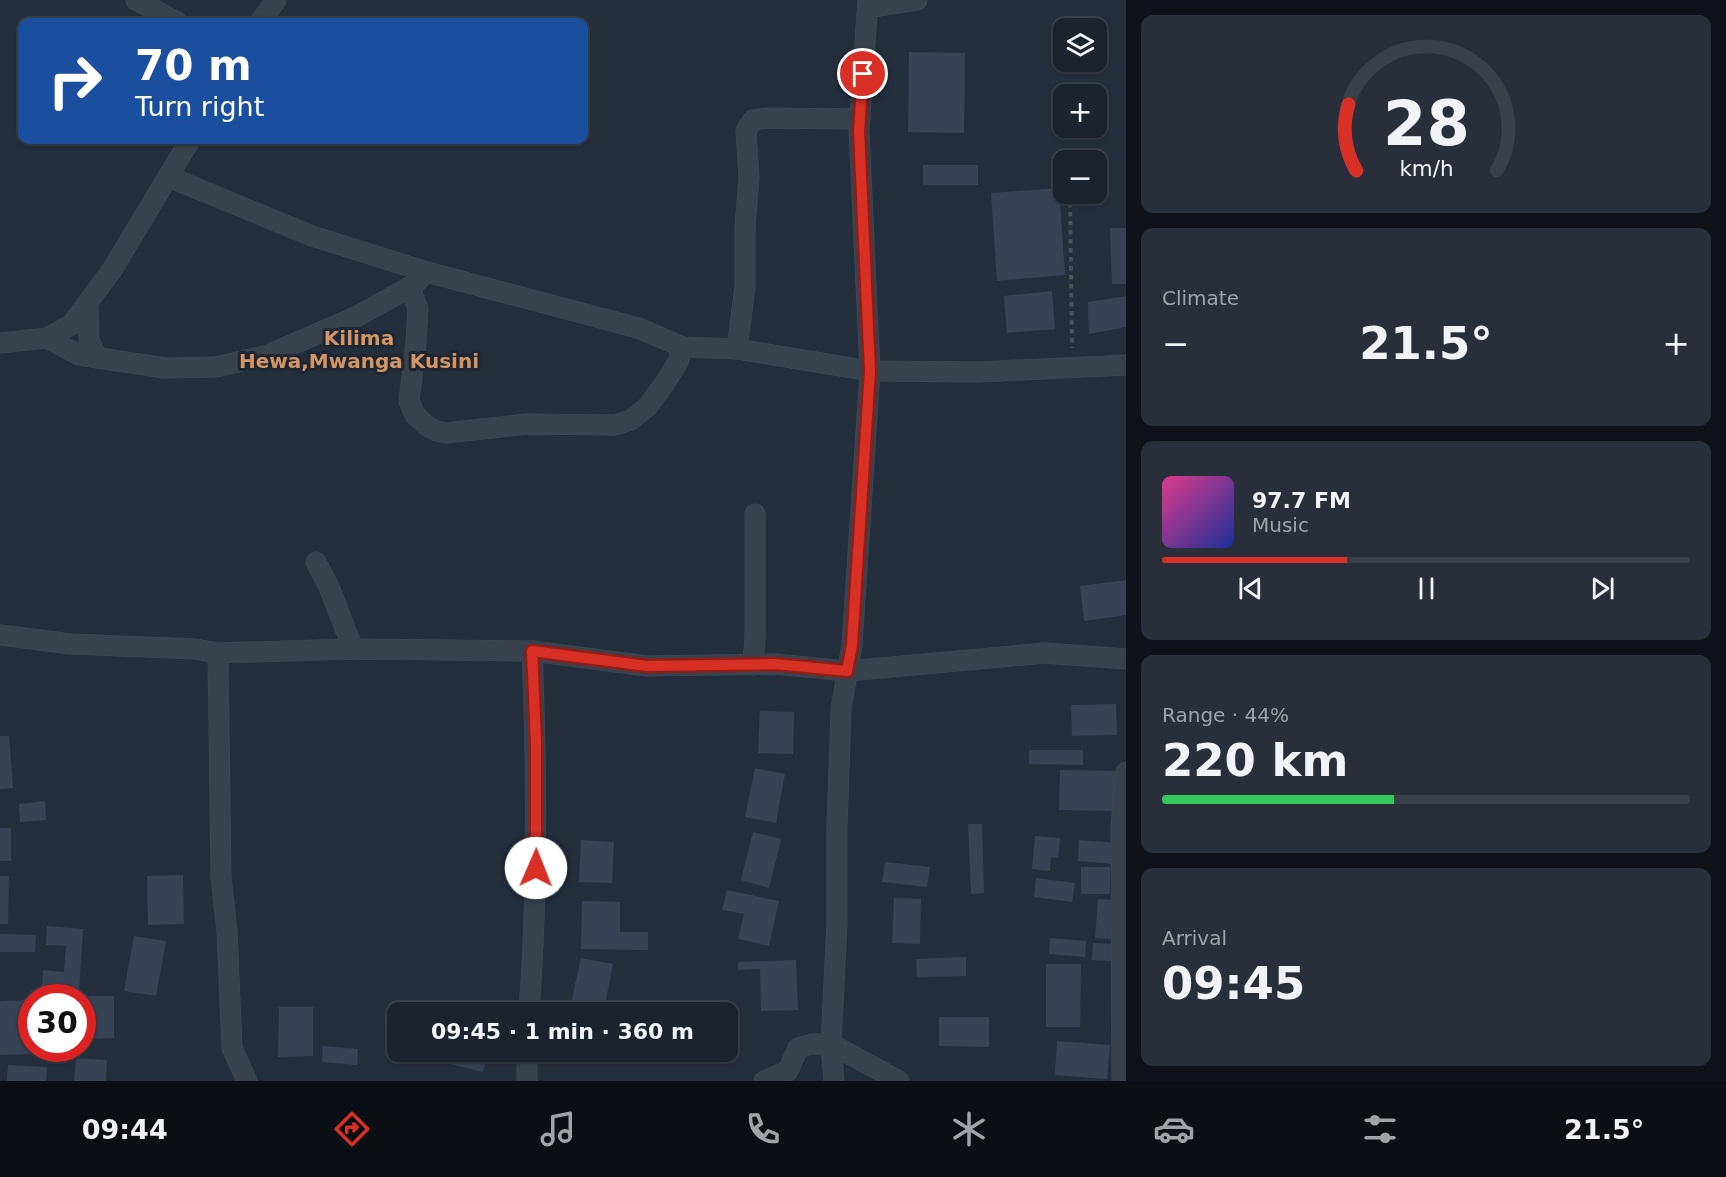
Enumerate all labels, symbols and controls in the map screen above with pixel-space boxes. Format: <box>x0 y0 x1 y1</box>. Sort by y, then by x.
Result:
map controls <box>1053 18 1107 204</box>
button: layers <box>1053 18 1107 72</box>
text: 70 m <box>135 41 252 90</box>
icon: right <box>36 42 114 120</box>
pin <box>837 48 888 99</box>
icon: arrive <box>846 57 879 90</box>
button: + <box>1053 84 1107 138</box>
text: 28 <box>1383 87 1469 160</box>
text: Turn right <box>135 91 264 122</box>
button: − <box>1053 150 1107 204</box>
text: km/h <box>1399 156 1453 181</box>
text: Climate <box>1162 286 1239 310</box>
text: 21.5° <box>1359 317 1493 370</box>
text: − <box>1162 324 1190 363</box>
text: + <box>1662 324 1690 363</box>
district label: Kilima Hewa,Mwanga Kusini <box>239 326 479 373</box>
text: 97.7 FM <box>1252 488 1351 513</box>
text: Music <box>1252 513 1309 537</box>
icon: previous <box>1234 572 1267 605</box>
icon: pause <box>1410 572 1443 605</box>
icon: next <box>1586 572 1619 605</box>
text: Range · 44% <box>1162 703 1289 727</box>
text: 220 km <box>1162 734 1348 787</box>
position arrow <box>504 836 568 900</box>
text: Arrival <box>1162 926 1227 950</box>
text: 09:45 <box>1162 957 1305 1010</box>
speed limit sign: 30 <box>18 984 96 1062</box>
text: 09:45 · 1 min · 360 m <box>431 1019 694 1044</box>
icon: directions <box>331 1108 373 1150</box>
icon: music <box>537 1108 579 1150</box>
icon: phone <box>742 1108 784 1150</box>
icon: climate <box>948 1108 990 1150</box>
icon: car <box>1153 1108 1195 1150</box>
icon: filters <box>1359 1108 1401 1150</box>
text: 09:44 <box>82 1114 168 1145</box>
text: 21.5° <box>1564 1114 1644 1145</box>

